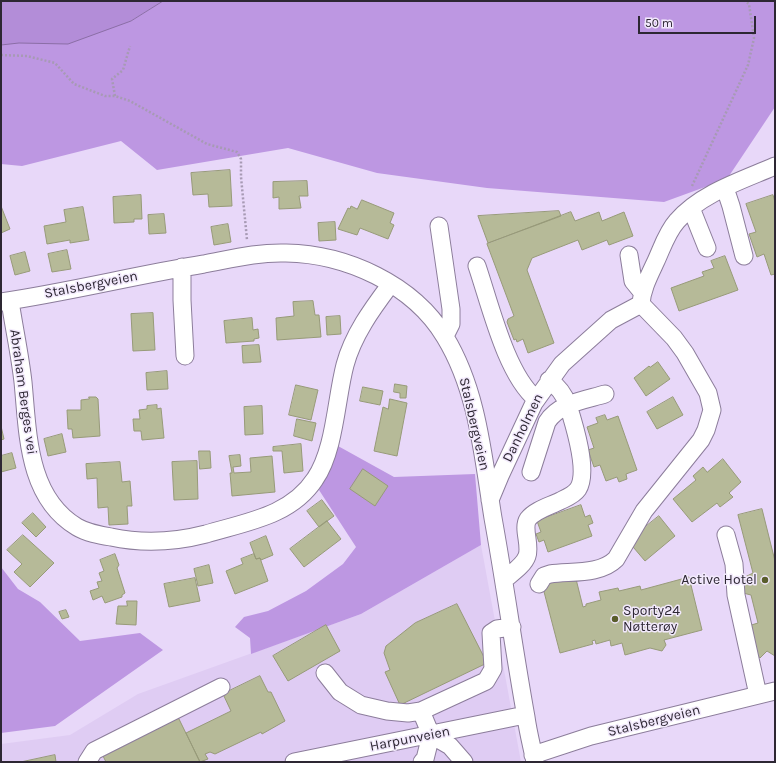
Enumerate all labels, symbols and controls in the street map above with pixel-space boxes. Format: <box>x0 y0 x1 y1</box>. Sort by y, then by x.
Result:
scale bar <box>640 8 758 34</box>
text: 50 m <box>645 16 673 30</box>
street label: Stalsbergveien <box>43 268 139 302</box>
street label: Abraham Berges vei <box>6 328 40 456</box>
street label: Stalsbergveien <box>455 376 493 472</box>
street label: Danholmen <box>499 391 547 465</box>
place label: Active Hotel <box>681 572 757 588</box>
marker: Active Hotel <box>760 575 770 585</box>
place label: Sporty24 Nøtterøy <box>623 603 680 636</box>
marker: Sporty24 Nøtterøy <box>610 614 620 624</box>
street label: Stalsbergveien <box>606 701 702 741</box>
street label: Harpunveien <box>369 723 451 755</box>

